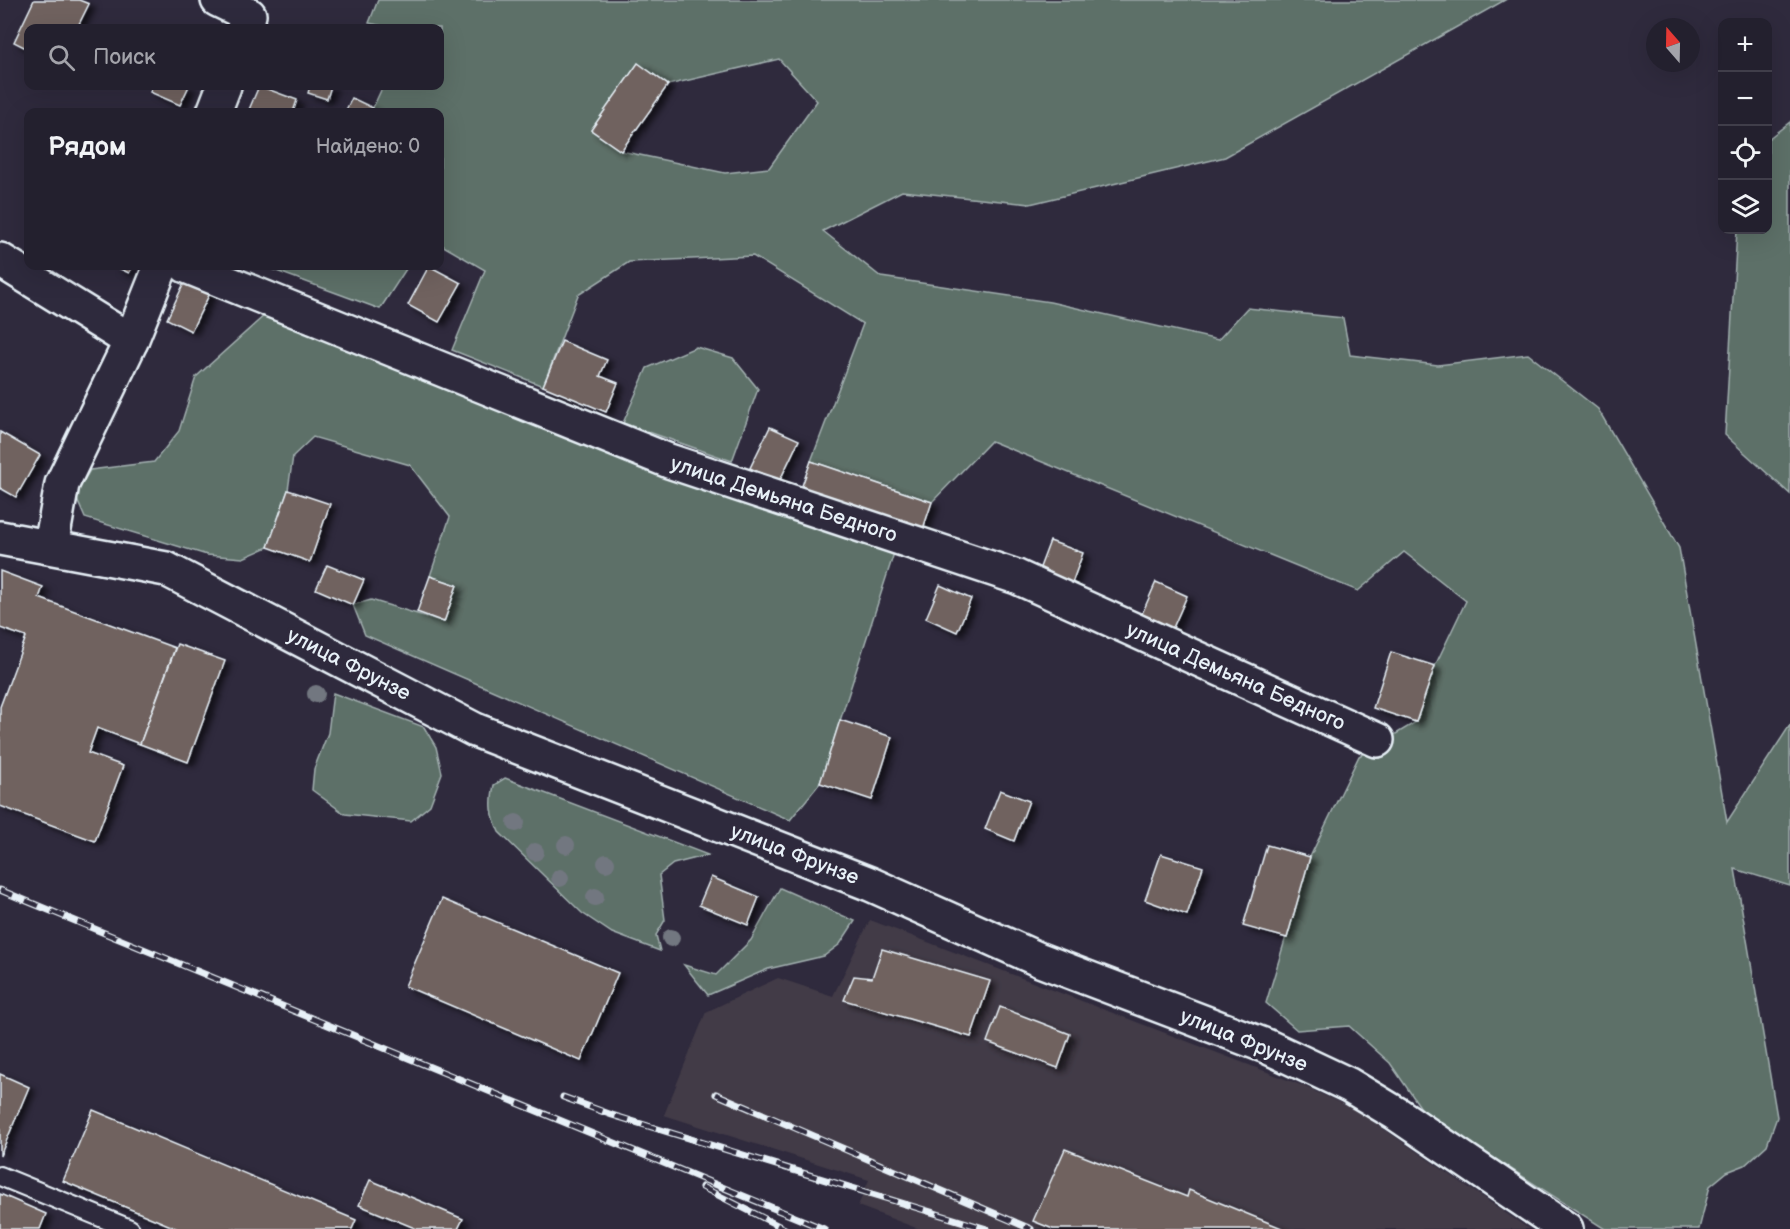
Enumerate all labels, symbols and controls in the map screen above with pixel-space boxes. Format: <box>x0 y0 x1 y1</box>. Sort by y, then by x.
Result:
north arrow <box>1646 18 1700 72</box>
map controls <box>1718 18 1772 234</box>
button: + <box>1718 18 1772 72</box>
search box <box>24 24 444 90</box>
icon: search <box>45 41 78 74</box>
text: Поиск <box>93 44 156 71</box>
button: − <box>1718 72 1772 126</box>
button: locate <box>1718 126 1772 180</box>
text: Рядом <box>48 132 126 163</box>
text: Найдено: 0 <box>316 135 420 159</box>
button: layers <box>1718 180 1772 234</box>
street label: улица Демьяна Бедного <box>667 451 900 548</box>
street label: улица Демьяна Бедного <box>1123 617 1349 736</box>
street label: улица Фрунзе <box>283 623 415 706</box>
street label: улица Фрунзе <box>727 819 863 890</box>
street label: улица Фрунзе <box>1176 1004 1311 1077</box>

